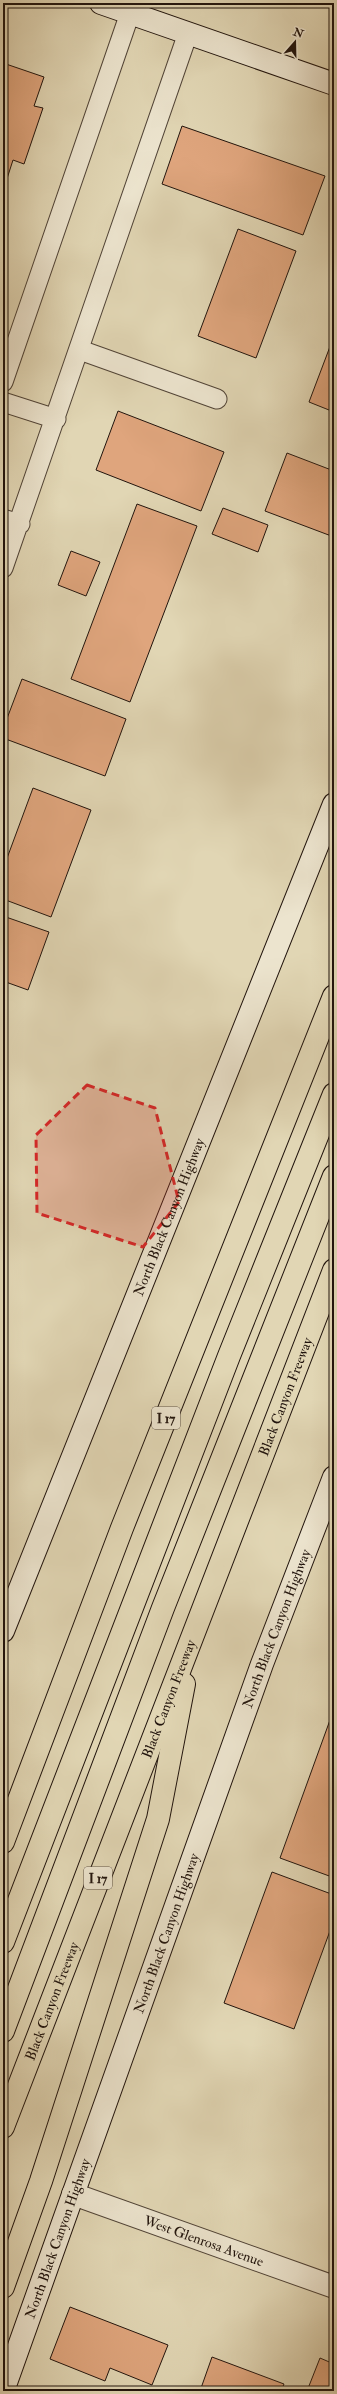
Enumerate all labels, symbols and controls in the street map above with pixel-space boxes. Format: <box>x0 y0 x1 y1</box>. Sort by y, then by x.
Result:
north arrow <box>275 22 315 62</box>
text: N <box>290 25 306 41</box>
street label: North Black Canyon Highway <box>130 1135 210 1299</box>
street label: Black Canyon Freeway <box>255 1334 317 1458</box>
road number: I 17 <box>152 1407 180 1429</box>
street label: North Black Canyon Highway <box>239 1546 316 1710</box>
street label: Black Canyon Freeway <box>138 1637 201 1761</box>
street label: North Black Canyon Highway <box>130 1850 204 2016</box>
road number: I 17 <box>84 1867 112 1889</box>
street label: Black Canyon Freeway <box>22 1939 84 2063</box>
street label: North Black Canyon Highway <box>22 2156 95 2321</box>
street label: West Glenrosa Avenue <box>141 2212 266 2270</box>

